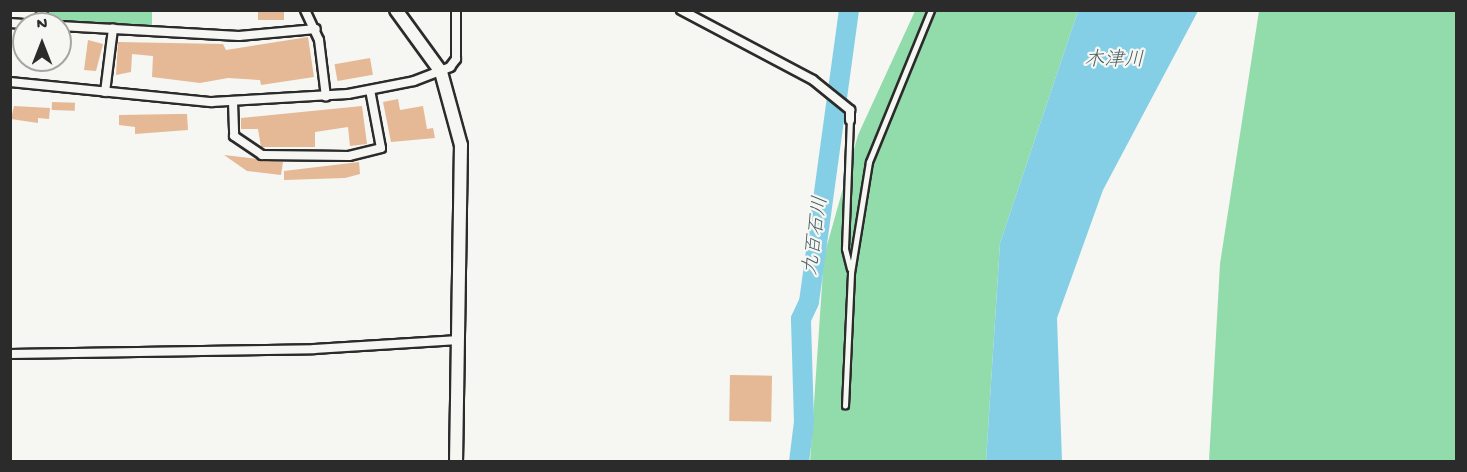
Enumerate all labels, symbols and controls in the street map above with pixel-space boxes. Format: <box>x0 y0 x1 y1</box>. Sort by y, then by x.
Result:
north arrow <box>12 12 72 72</box>
text: N <box>37 16 47 35</box>
water label: 木津川 <box>1084 49 1144 73</box>
water label: 九百石川 <box>800 195 834 277</box>

